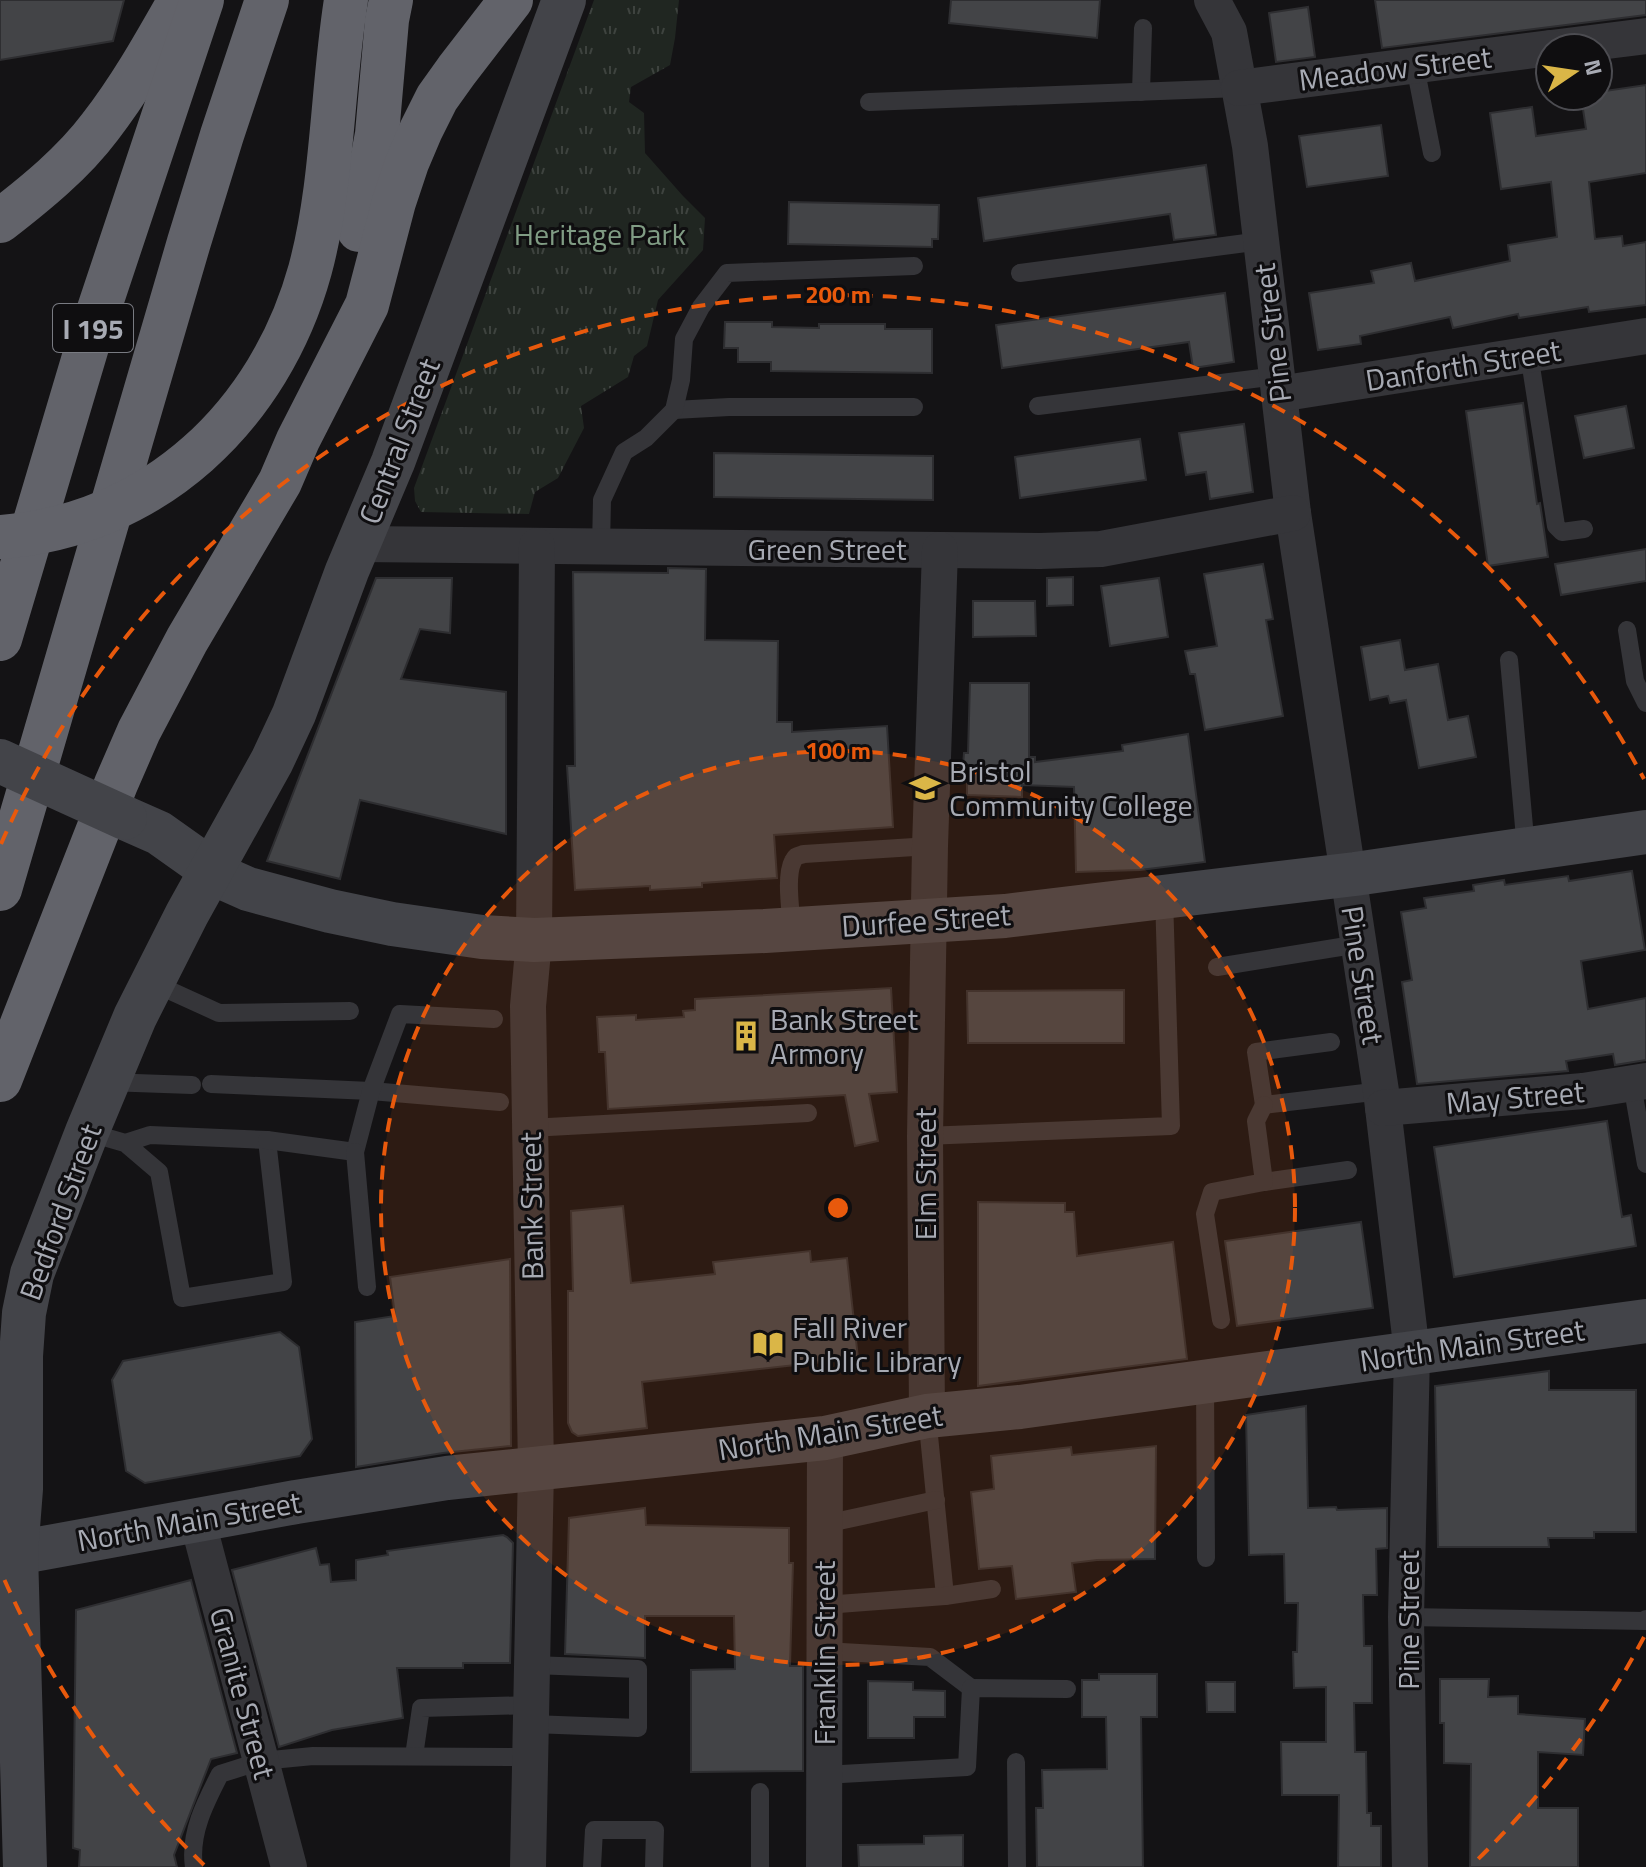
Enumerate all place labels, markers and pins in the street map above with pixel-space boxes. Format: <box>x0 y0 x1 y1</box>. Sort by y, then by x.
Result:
place label: Bristol Community College <box>949 748 1193 828</box>
school or university icon: Bristol Community College <box>908 771 942 805</box>
place label: Bank Street Armory <box>770 996 918 1076</box>
building icon: Bank Street Armory <box>729 1019 763 1053</box>
centre of rings <box>824 1194 852 1222</box>
place label: Fall River Public Library <box>792 1304 962 1384</box>
library icon: Fall River Public Library <box>751 1327 785 1361</box>

